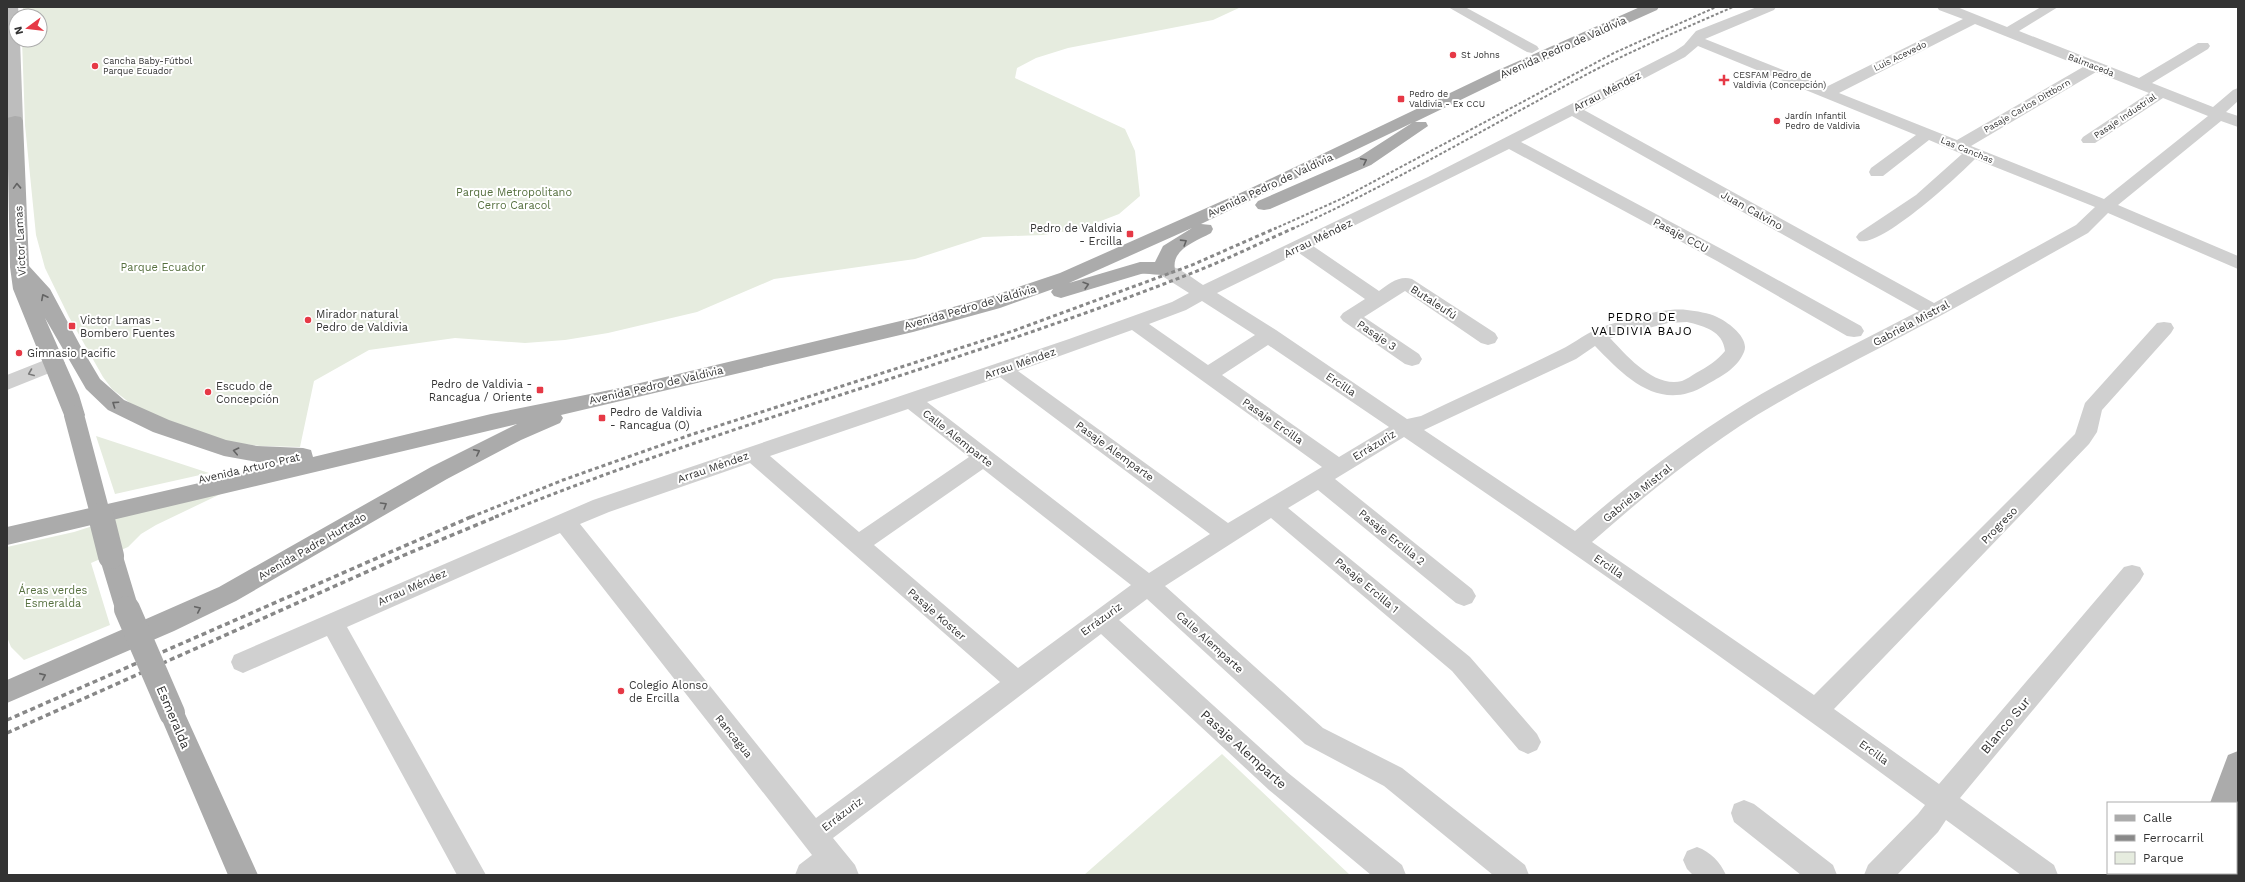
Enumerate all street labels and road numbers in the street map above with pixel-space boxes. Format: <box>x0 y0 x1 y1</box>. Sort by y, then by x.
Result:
street label: Avenida Pedro de Valdivia <box>1498 14 1629 81</box>
street label: Luis Acevedo <box>1872 39 1928 73</box>
street label: Balmaceda <box>2067 52 2115 78</box>
street label: Arrau Méndez <box>1571 69 1643 114</box>
street label: Pasaje Carlos Dittborn <box>1982 77 2072 135</box>
street label: Pasaje Industrial <box>2092 91 2158 141</box>
street label: Las Canchas <box>1939 135 1995 165</box>
street label: Avenida Pedro de Valdivia <box>1205 151 1335 220</box>
street label: Juan Calvino <box>1719 188 1785 233</box>
street label: Víctor Lamas <box>12 205 29 277</box>
street label: Pasaje CCU <box>1651 215 1711 255</box>
street label: Arrau Méndez <box>1282 216 1355 261</box>
street label: Avenida Pedro de Valdivia <box>902 282 1038 333</box>
street label: Butaleufú <box>1408 283 1459 322</box>
street label: Gabriela Mistral <box>1871 298 1952 349</box>
street label: Pasaje 3 <box>1355 318 1399 353</box>
street label: Arrau Méndez <box>983 345 1058 382</box>
street label: Avenida Pedro de Valdivia <box>588 364 724 407</box>
street label: Ercilla <box>1323 370 1358 399</box>
street label: Pasaje Ercilla <box>1240 396 1306 447</box>
street label: Calle Alemparte <box>920 407 996 470</box>
street label: Pasaje Alemparte <box>1073 419 1156 484</box>
street label: Errázuriz <box>1350 427 1398 463</box>
street label: Arrau Méndez <box>676 449 751 486</box>
street label: Avenida Arturo Prat <box>197 450 302 487</box>
street label: Gabriela Mistral <box>1600 461 1675 525</box>
street label: Progreso <box>1979 504 2020 547</box>
street label: Pasaje Ercilla 2 <box>1356 507 1427 568</box>
street label: Avenida Padre Hurtado <box>256 510 369 583</box>
street label: Ercilla <box>1591 552 1626 581</box>
street label: Pasaje Ercilla 1 <box>1332 555 1401 616</box>
street label: Arrau Méndez <box>376 566 449 609</box>
street label: Pasaje Koster <box>905 586 969 643</box>
street label: Errázuriz <box>1078 600 1125 639</box>
street label: Calle Alemparte <box>1173 609 1246 676</box>
street label: Esmeralda <box>154 683 194 752</box>
street label: Blanco Sur <box>1977 694 2033 757</box>
street label: Pasaje Alemparte <box>1198 707 1290 792</box>
street label: Rancagua <box>712 712 755 760</box>
street label: Ercilla <box>1856 737 1891 767</box>
street label: Errázuriz <box>819 795 865 834</box>

